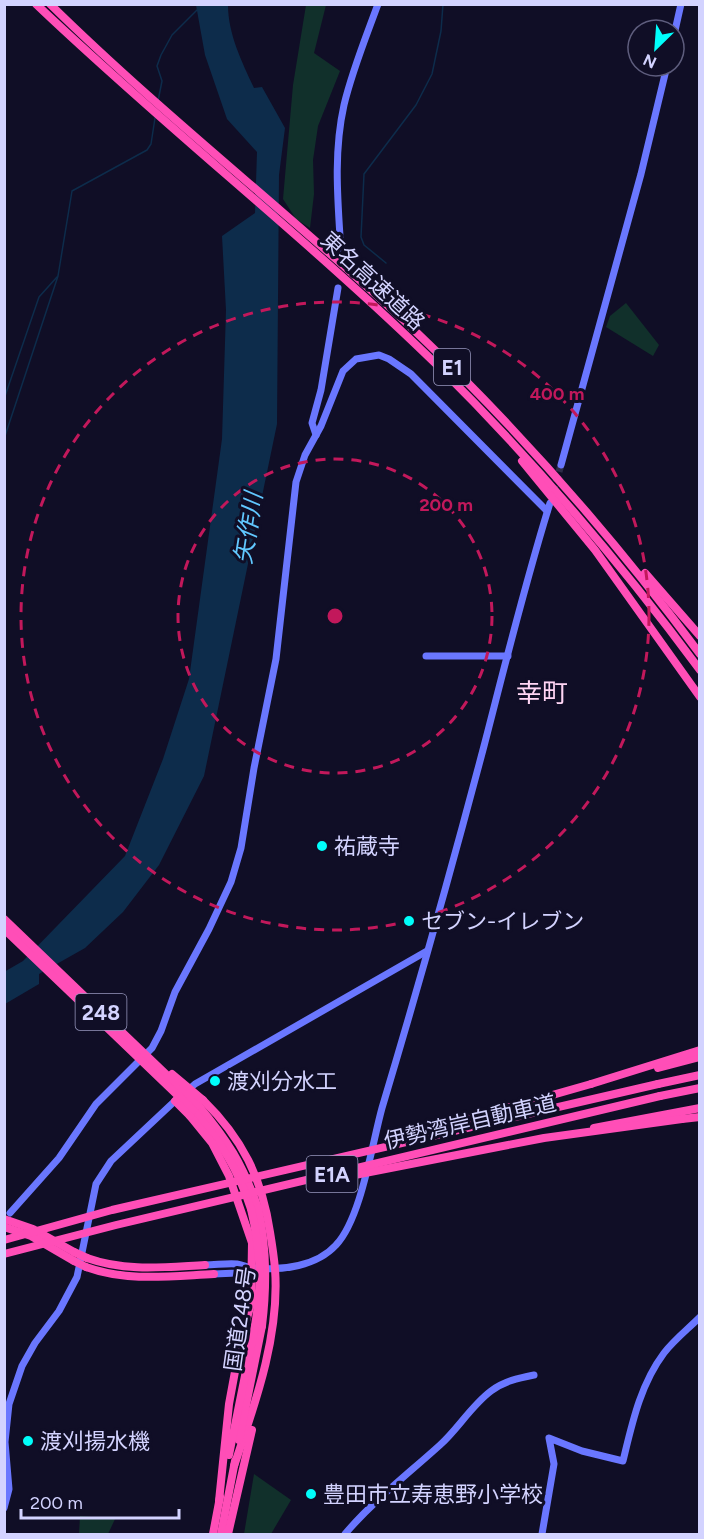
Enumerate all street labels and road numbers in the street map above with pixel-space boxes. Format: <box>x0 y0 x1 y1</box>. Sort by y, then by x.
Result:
street label: 東名高速道路 <box>316 226 430 336</box>
road number: E1 <box>434 349 470 385</box>
road number: 248 <box>76 994 126 1030</box>
street label: 伊勢湾岸自動車道 <box>381 1089 559 1155</box>
road number: E1A <box>306 1156 358 1192</box>
street label: 国道248号 <box>219 1265 261 1373</box>

